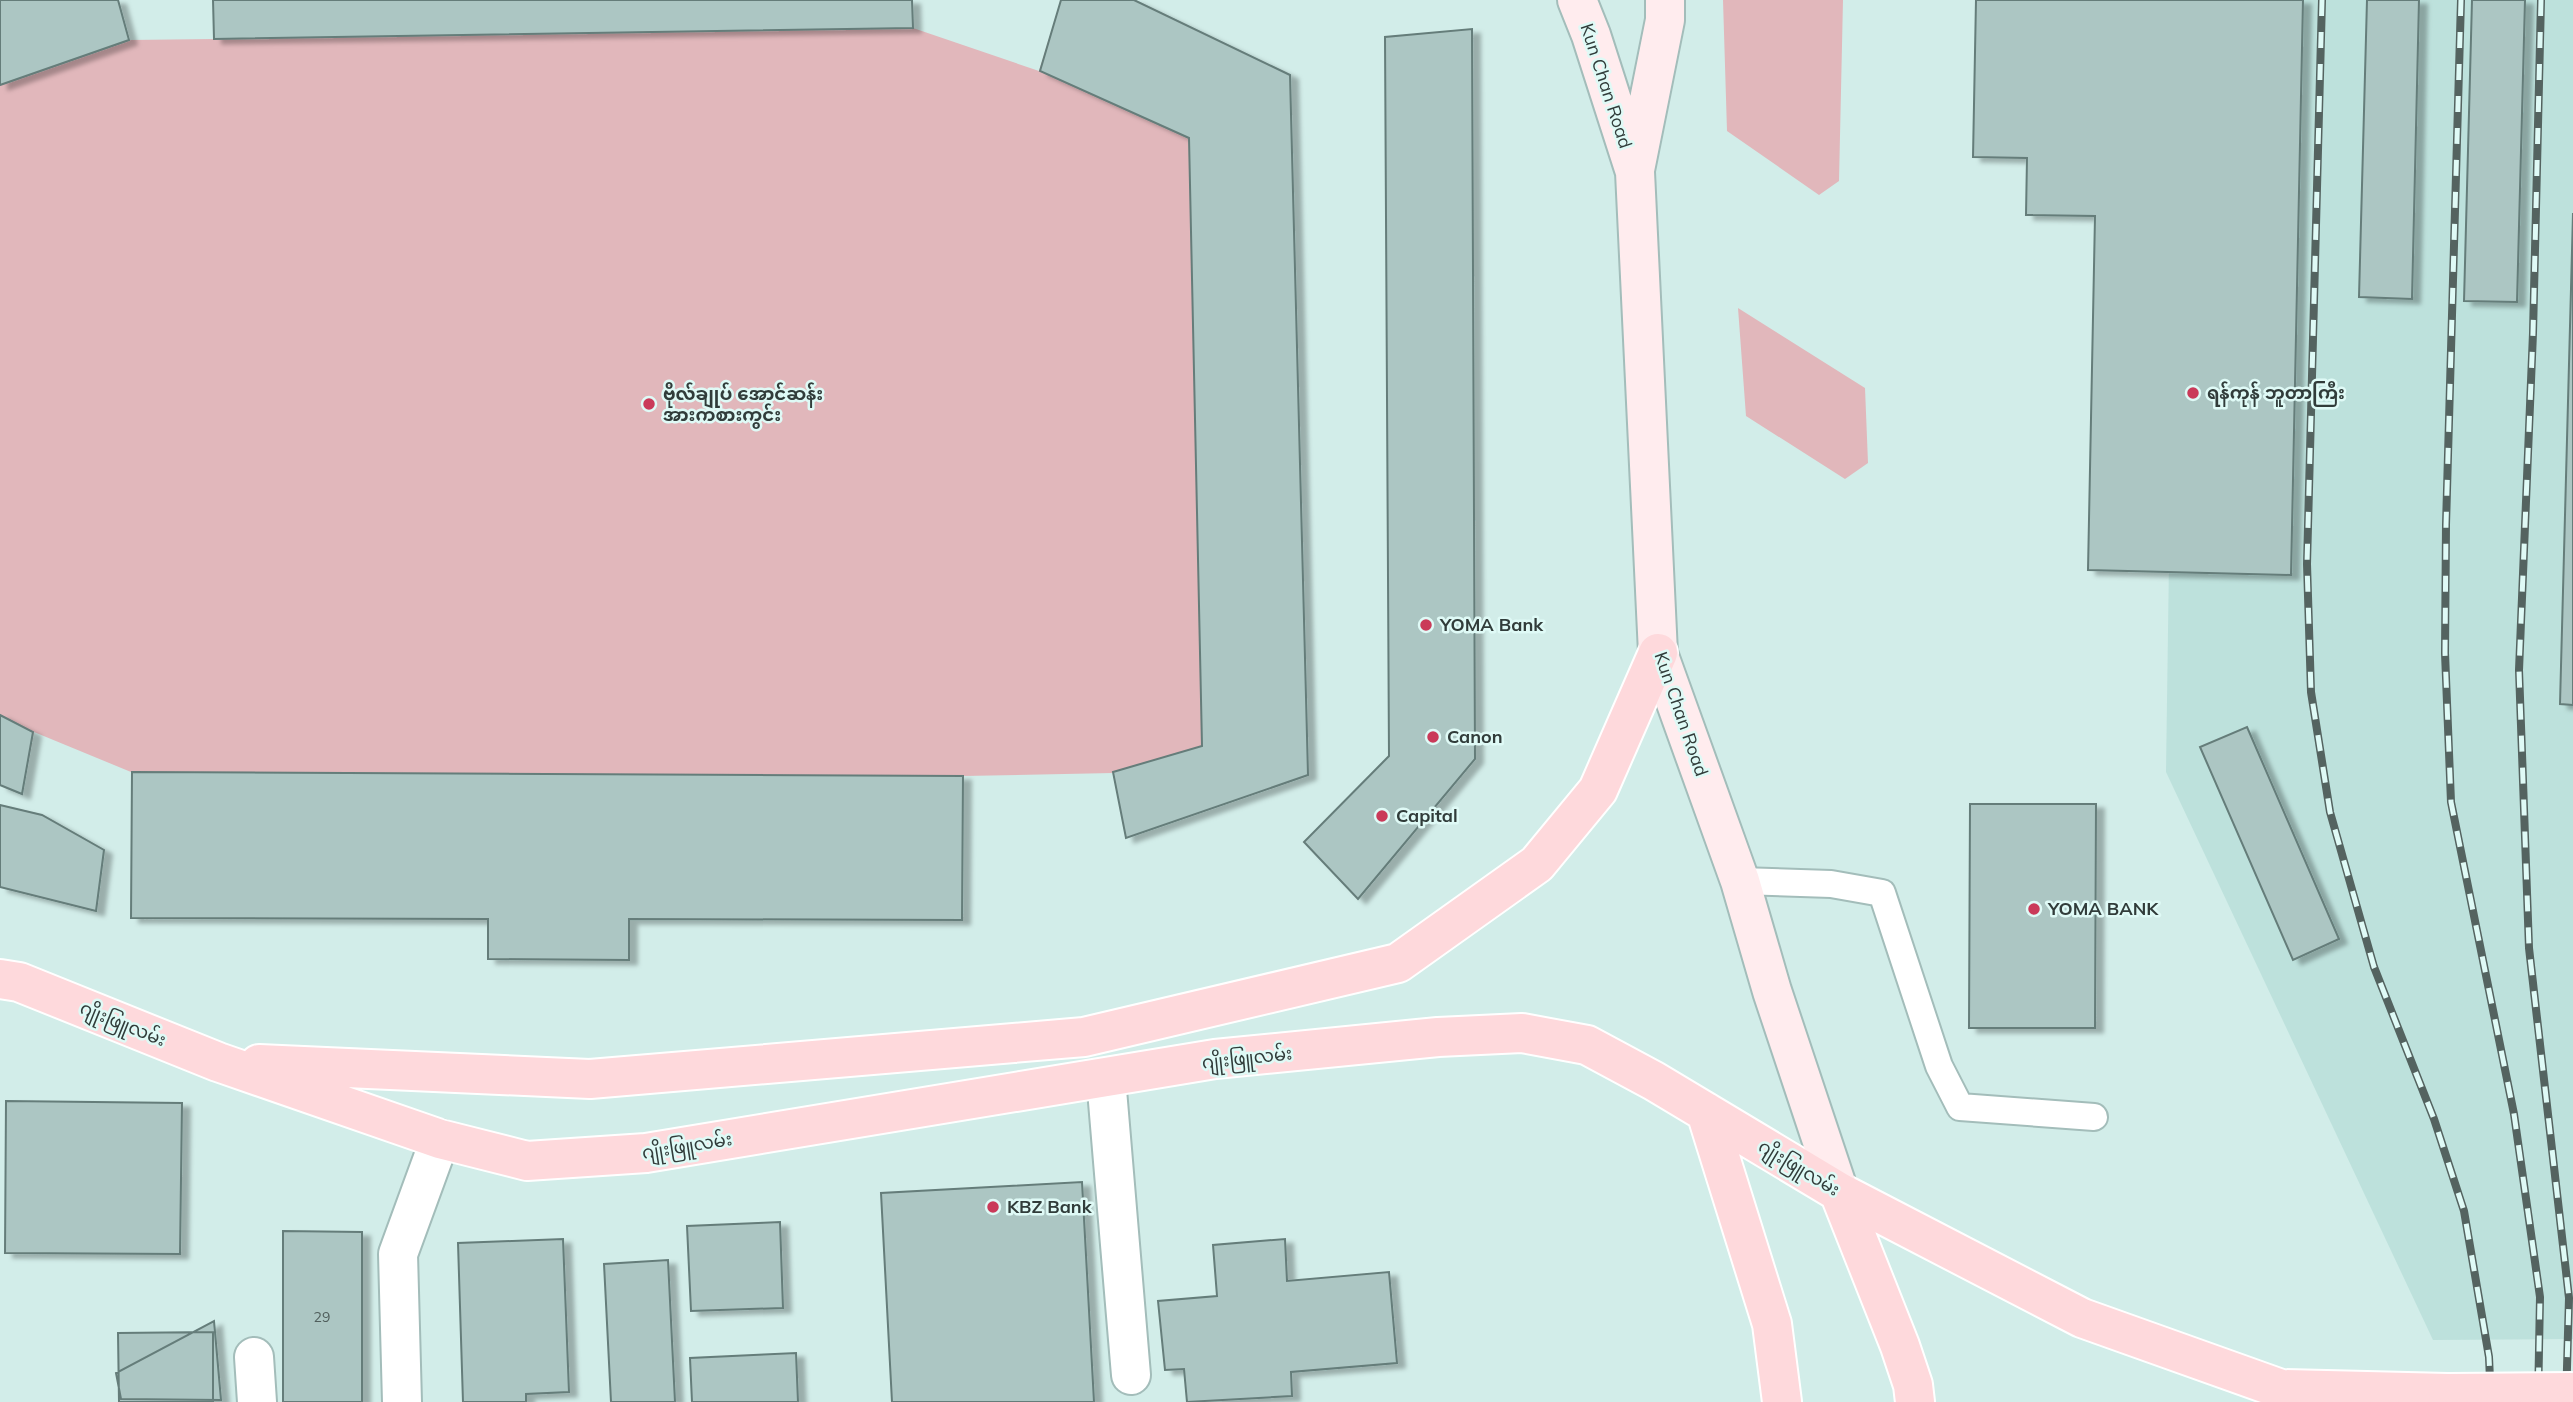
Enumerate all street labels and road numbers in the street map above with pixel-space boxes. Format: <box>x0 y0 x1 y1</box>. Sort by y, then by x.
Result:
street label: Kun Chan Road <box>1575 21 1637 151</box>
street label: Kun Chan Road <box>1649 649 1713 779</box>
street label: ဂျိုးဖြူလမ်း <box>75 994 170 1055</box>
street label: ဂျိုးဖြူလမ်း <box>1200 1039 1294 1078</box>
street label: ဂျိုးဖြူလမ်း <box>640 1125 734 1168</box>
street label: ဂျိုးဖြူလမ်း <box>1752 1133 1845 1204</box>

